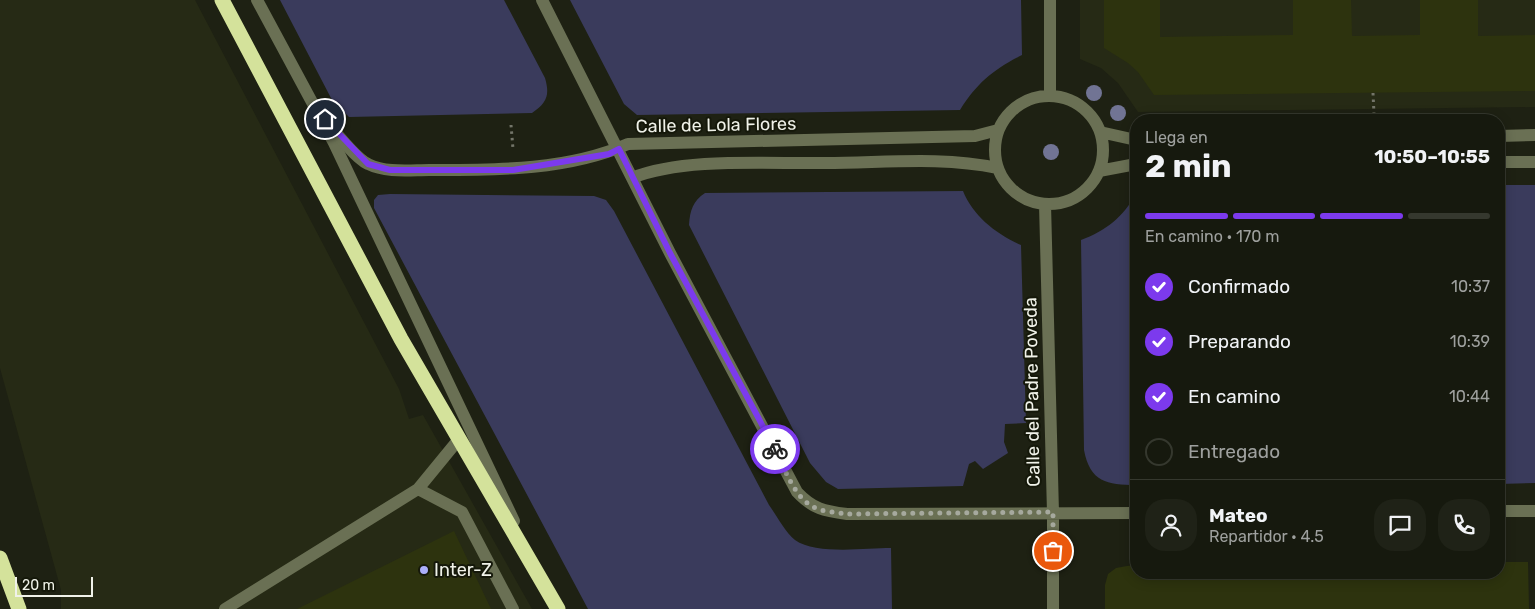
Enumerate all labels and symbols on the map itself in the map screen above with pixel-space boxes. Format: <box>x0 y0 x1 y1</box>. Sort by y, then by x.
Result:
pin <box>304 98 346 140</box>
street label: Calle de Lola Flores <box>636 113 796 137</box>
street label: Calle del Padre Poveda <box>1019 297 1045 487</box>
courier <box>750 424 800 474</box>
pin <box>1032 530 1074 572</box>
place label: Inter-Z <box>434 559 492 581</box>
marker: Inter-Z <box>418 564 430 576</box>
scale bar <box>15 574 92 597</box>

